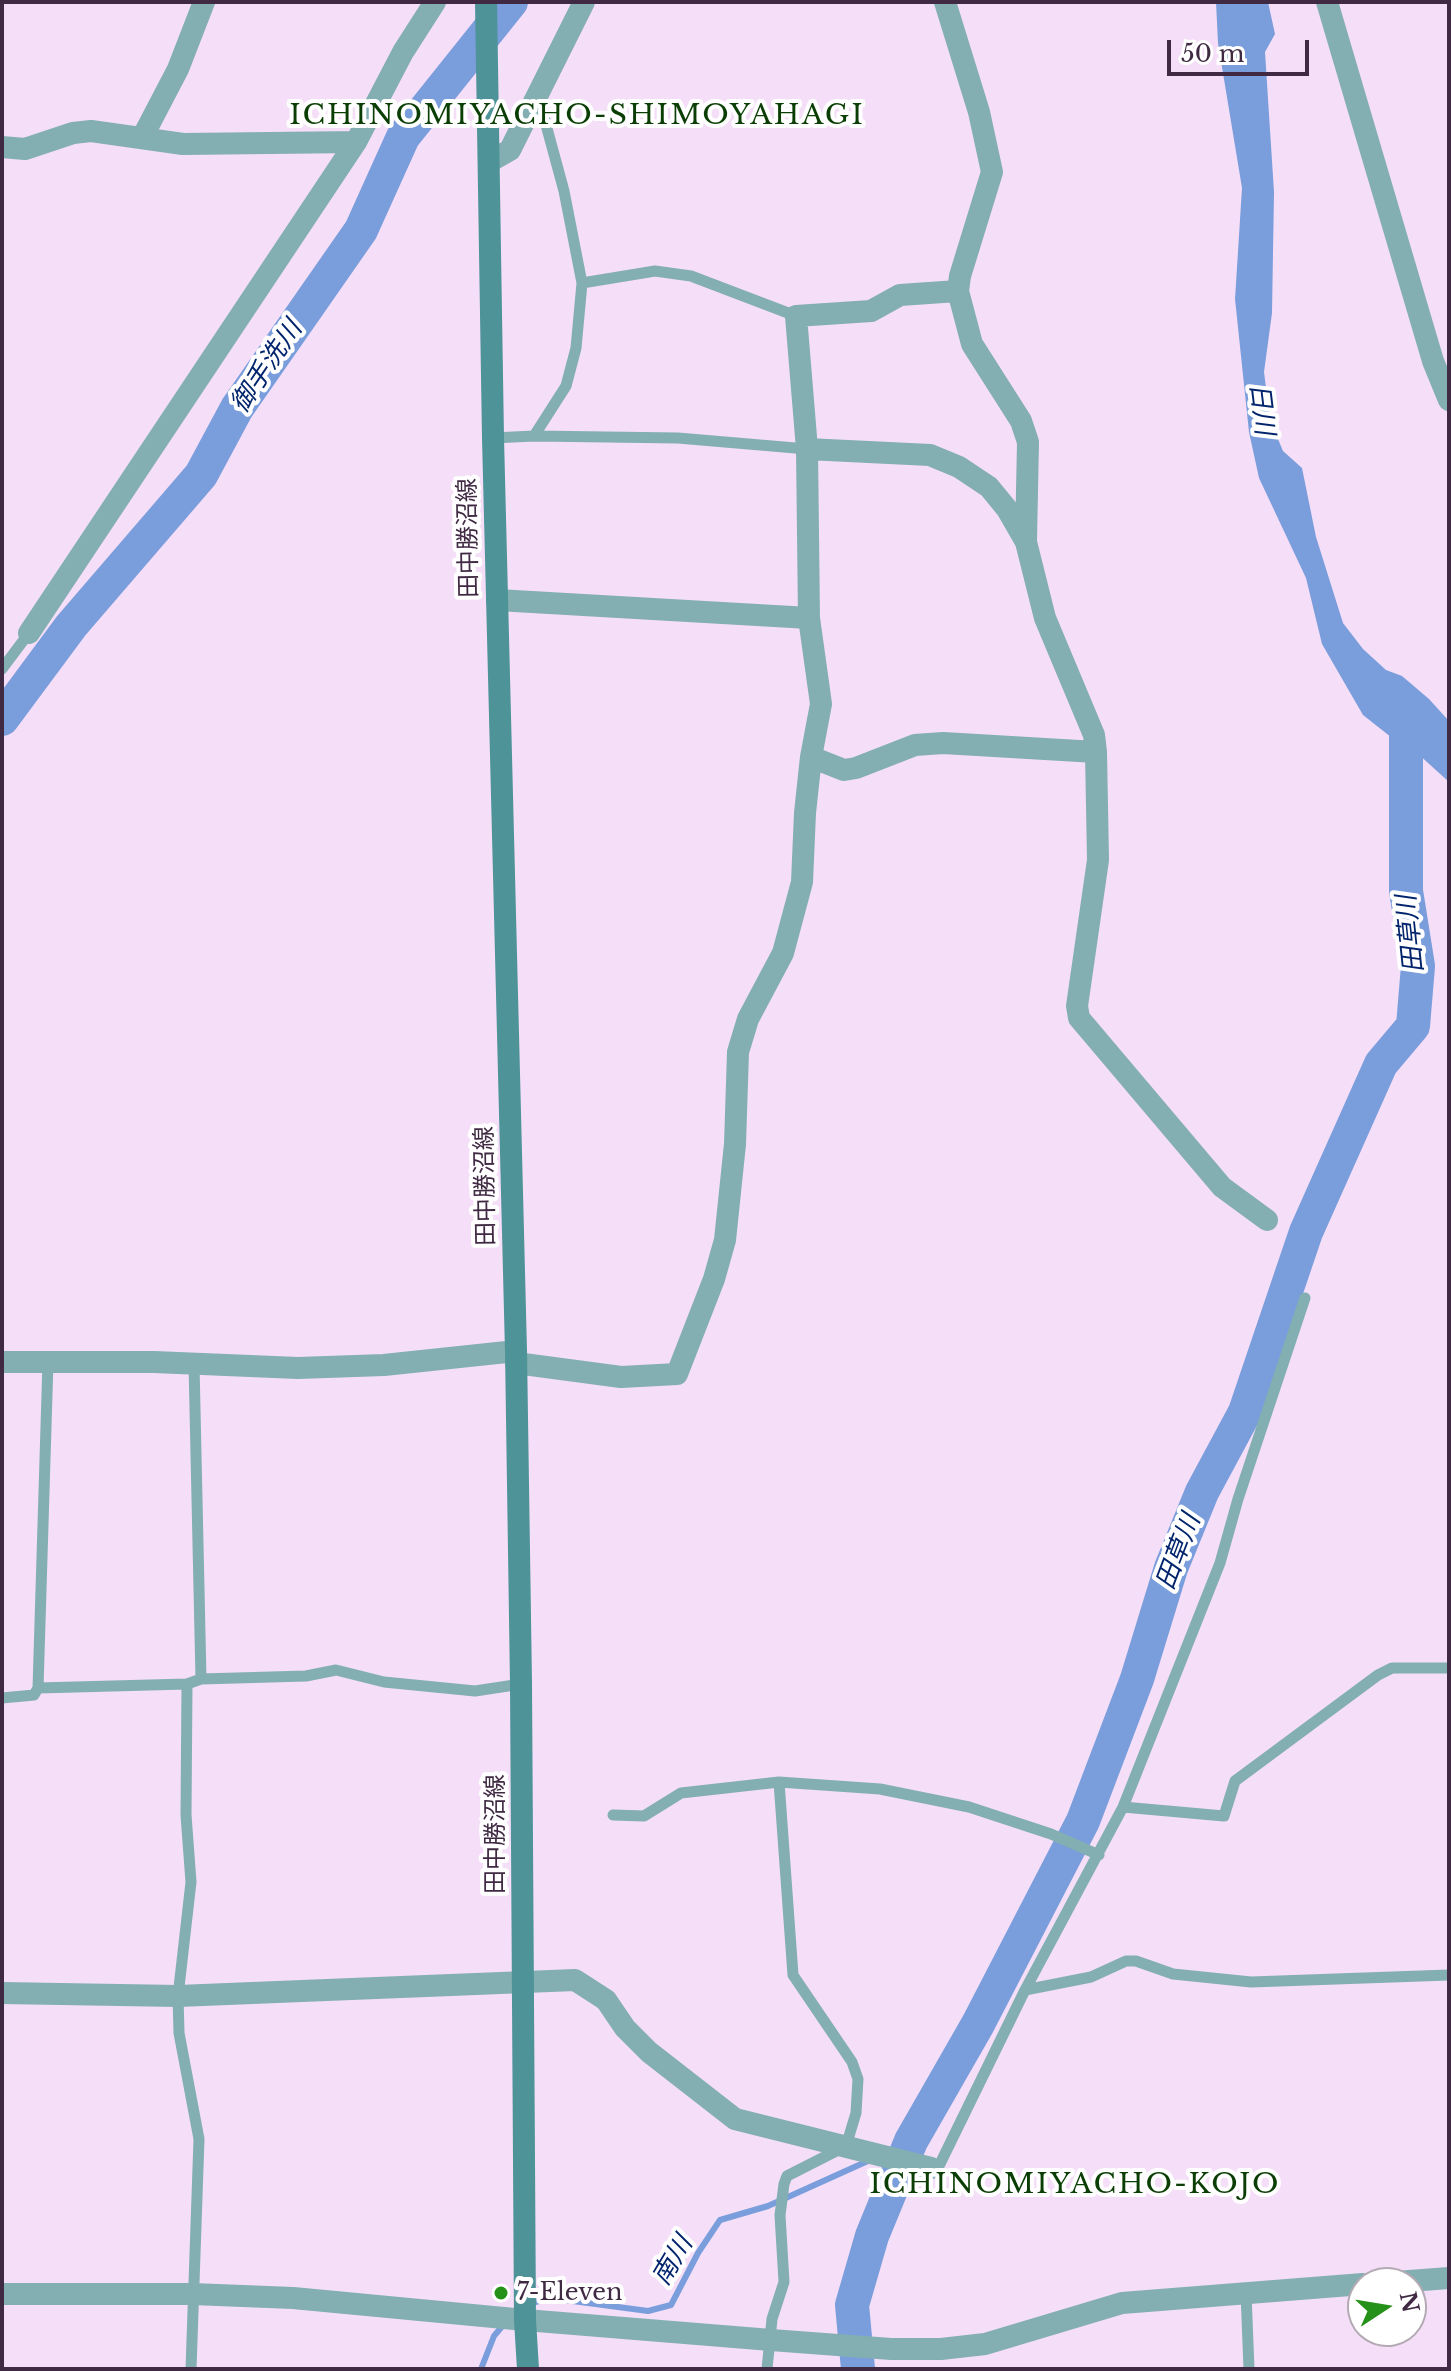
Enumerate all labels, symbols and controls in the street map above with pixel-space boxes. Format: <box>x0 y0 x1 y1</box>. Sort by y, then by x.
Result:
scale bar <box>1171 24 1313 74</box>
text: 50 m <box>1181 39 1244 68</box>
district label: ICHINOMIYACHO-SHIMOYAHAGI <box>289 99 865 133</box>
water label: 御手洗川 <box>225 315 309 419</box>
water label: 日川 <box>1242 381 1280 437</box>
street label: 田中勝沼線 <box>454 478 484 598</box>
water label: 田草川 <box>1391 894 1431 974</box>
street label: 田中勝沼線 <box>471 1126 501 1246</box>
water label: 田草川 <box>1150 1510 1208 1594</box>
street label: 田中勝沼線 <box>482 1774 510 1894</box>
district label: ICHINOMIYACHO-KOJO <box>869 2168 1281 2202</box>
water label: 南川 <box>646 2231 700 2291</box>
north arrow <box>1347 2267 1427 2347</box>
place label: 7-Eleven <box>517 2279 623 2307</box>
marker: 7-Eleven <box>492 2284 510 2302</box>
text: N <box>1394 2289 1424 2315</box>

